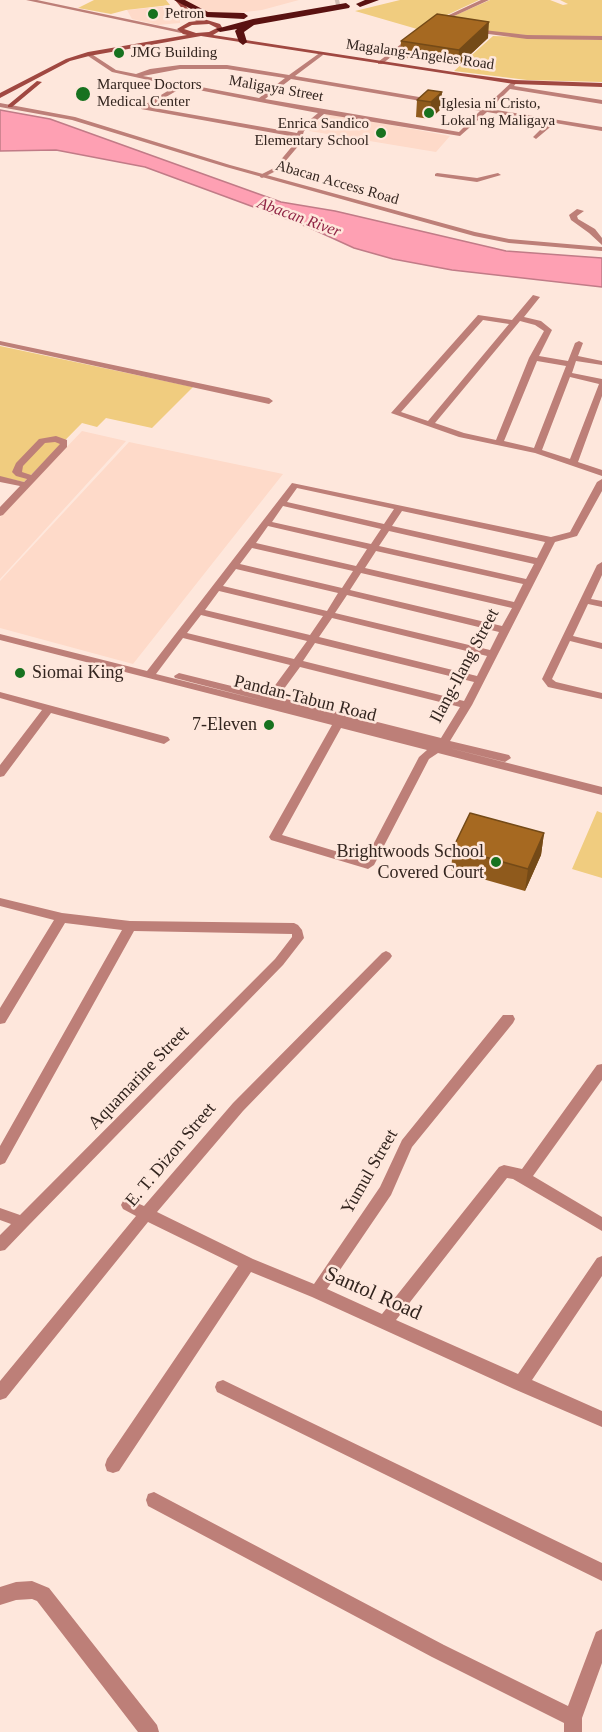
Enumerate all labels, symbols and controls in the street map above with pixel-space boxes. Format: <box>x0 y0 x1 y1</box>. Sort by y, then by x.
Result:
place label: Petron <box>165 5 204 23</box>
marker: Petron <box>146 7 160 21</box>
street label: Magalang-Angeles Road <box>345 36 495 74</box>
place label: JMG Building <box>131 44 217 62</box>
marker: JMG Building <box>112 46 126 60</box>
street label: Maligaya Street <box>227 72 325 106</box>
place label: Marquee Doctors Medical Center <box>97 76 202 111</box>
marker: Marquee Doctors Medical Center <box>74 85 92 103</box>
place label: Iglesia ni Cristo, Lokal ng Maligaya <box>441 95 555 130</box>
marker: Iglesia ni Cristo, Lokal ng Maligaya <box>422 106 436 120</box>
place label: Enrica Sandico Elementary School <box>254 115 369 150</box>
marker: Enrica Sandico Elementary School <box>374 126 388 140</box>
street label: Abacan Access Road <box>273 157 401 209</box>
water label: Abacan River <box>255 194 343 242</box>
street label: Ilang-Ilang Street <box>426 605 504 727</box>
place label: Siomai King <box>32 662 124 684</box>
marker: Siomai King <box>13 666 27 680</box>
street label: Pandan-Tabun Road <box>231 671 379 727</box>
place label: 7-Eleven <box>192 714 257 736</box>
marker: 7-Eleven <box>262 718 276 732</box>
place label: Brightwoods School Covered Court <box>336 841 484 884</box>
marker: Brightwoods School Covered Court <box>489 855 503 869</box>
street label: Aquamarine Street <box>84 1022 194 1134</box>
street label: E. T. Dizon Street <box>121 1099 221 1211</box>
street label: Yumul Street <box>337 1126 403 1218</box>
street label: Santol Road <box>321 1261 425 1327</box>

